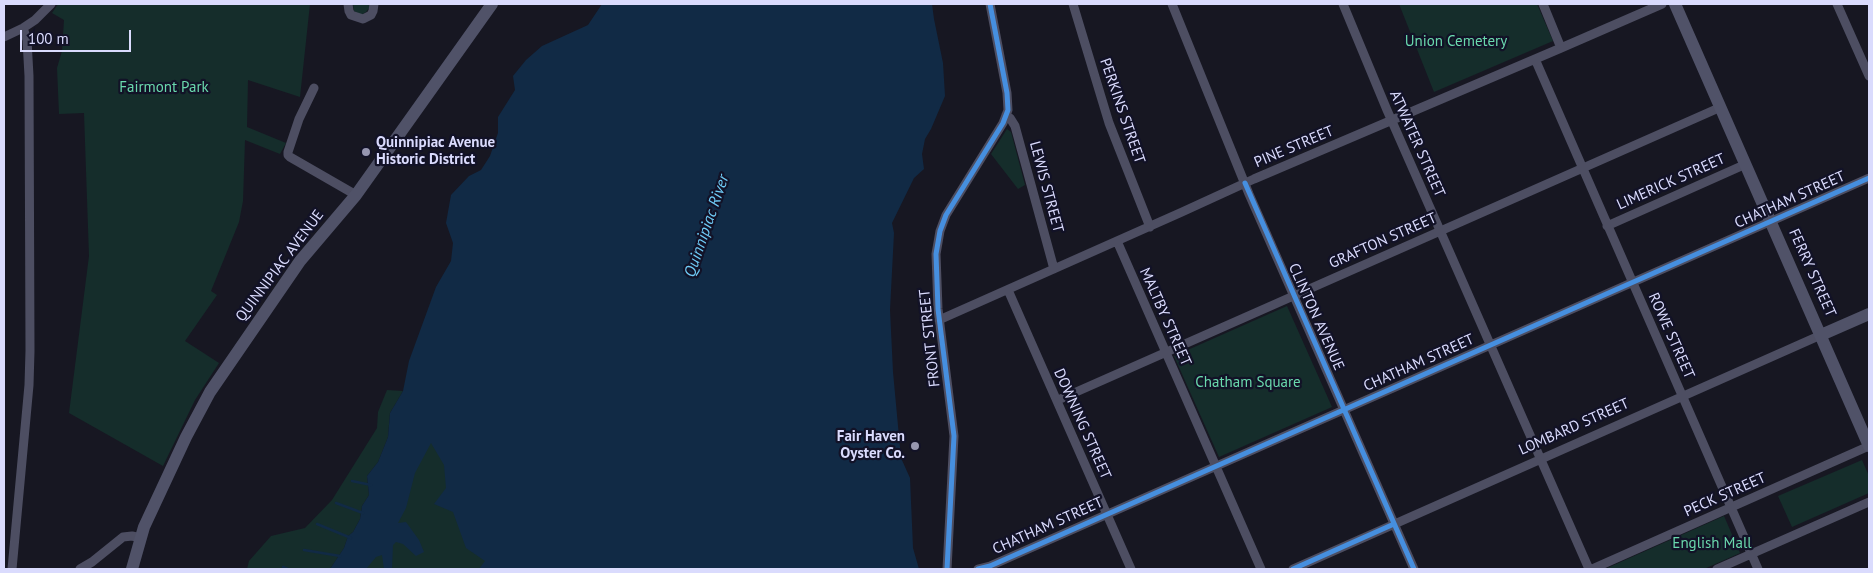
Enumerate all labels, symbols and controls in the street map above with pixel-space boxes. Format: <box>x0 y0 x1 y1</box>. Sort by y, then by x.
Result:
scale bar <box>22 20 134 52</box>
text: 100 m <box>28 29 69 48</box>
park label: Union Cemetery <box>1405 33 1507 51</box>
street label: PERKINS STREET <box>1095 56 1149 166</box>
park label: Fairmont Park <box>119 79 209 97</box>
street label: ATWATER STREET <box>1385 88 1449 200</box>
street label: PINE STREET <box>1252 122 1336 172</box>
place label: Quinnipiac Avenue Historic District <box>376 134 495 169</box>
street label: LEWIS STREET <box>1025 139 1067 235</box>
marker: Quinnipiac Avenue Historic District <box>360 146 372 158</box>
street label: LIMERICK STREET <box>1614 150 1728 214</box>
street label: CHATHAM STREET <box>1732 168 1848 232</box>
water label: Quinnipiac River <box>680 172 734 280</box>
street label: QUINNIPIAC AVENUE <box>232 207 328 325</box>
street label: GRAFTON STREET <box>1326 209 1440 273</box>
street label: FERRY STREET <box>1785 226 1839 320</box>
street label: CLINTON AVENUE <box>1284 261 1348 373</box>
street label: MALTBY STREET <box>1135 265 1195 369</box>
street label: FRONT STREET <box>916 288 944 388</box>
street label: ROWE STREET <box>1644 290 1698 382</box>
street label: CHATHAM STREET <box>1361 331 1477 395</box>
street label: DOWNING STREET <box>1049 366 1115 482</box>
park label: Chatham Square <box>1195 374 1301 392</box>
street label: LOMBARD STREET <box>1516 395 1632 459</box>
place label: Fair Haven Oyster Co. <box>837 428 905 463</box>
marker: Fair Haven Oyster Co. <box>909 440 921 452</box>
street label: PECK STREET <box>1681 469 1769 521</box>
street label: CHATHAM STREET <box>990 494 1106 558</box>
park label: English Mall <box>1672 535 1752 553</box>

